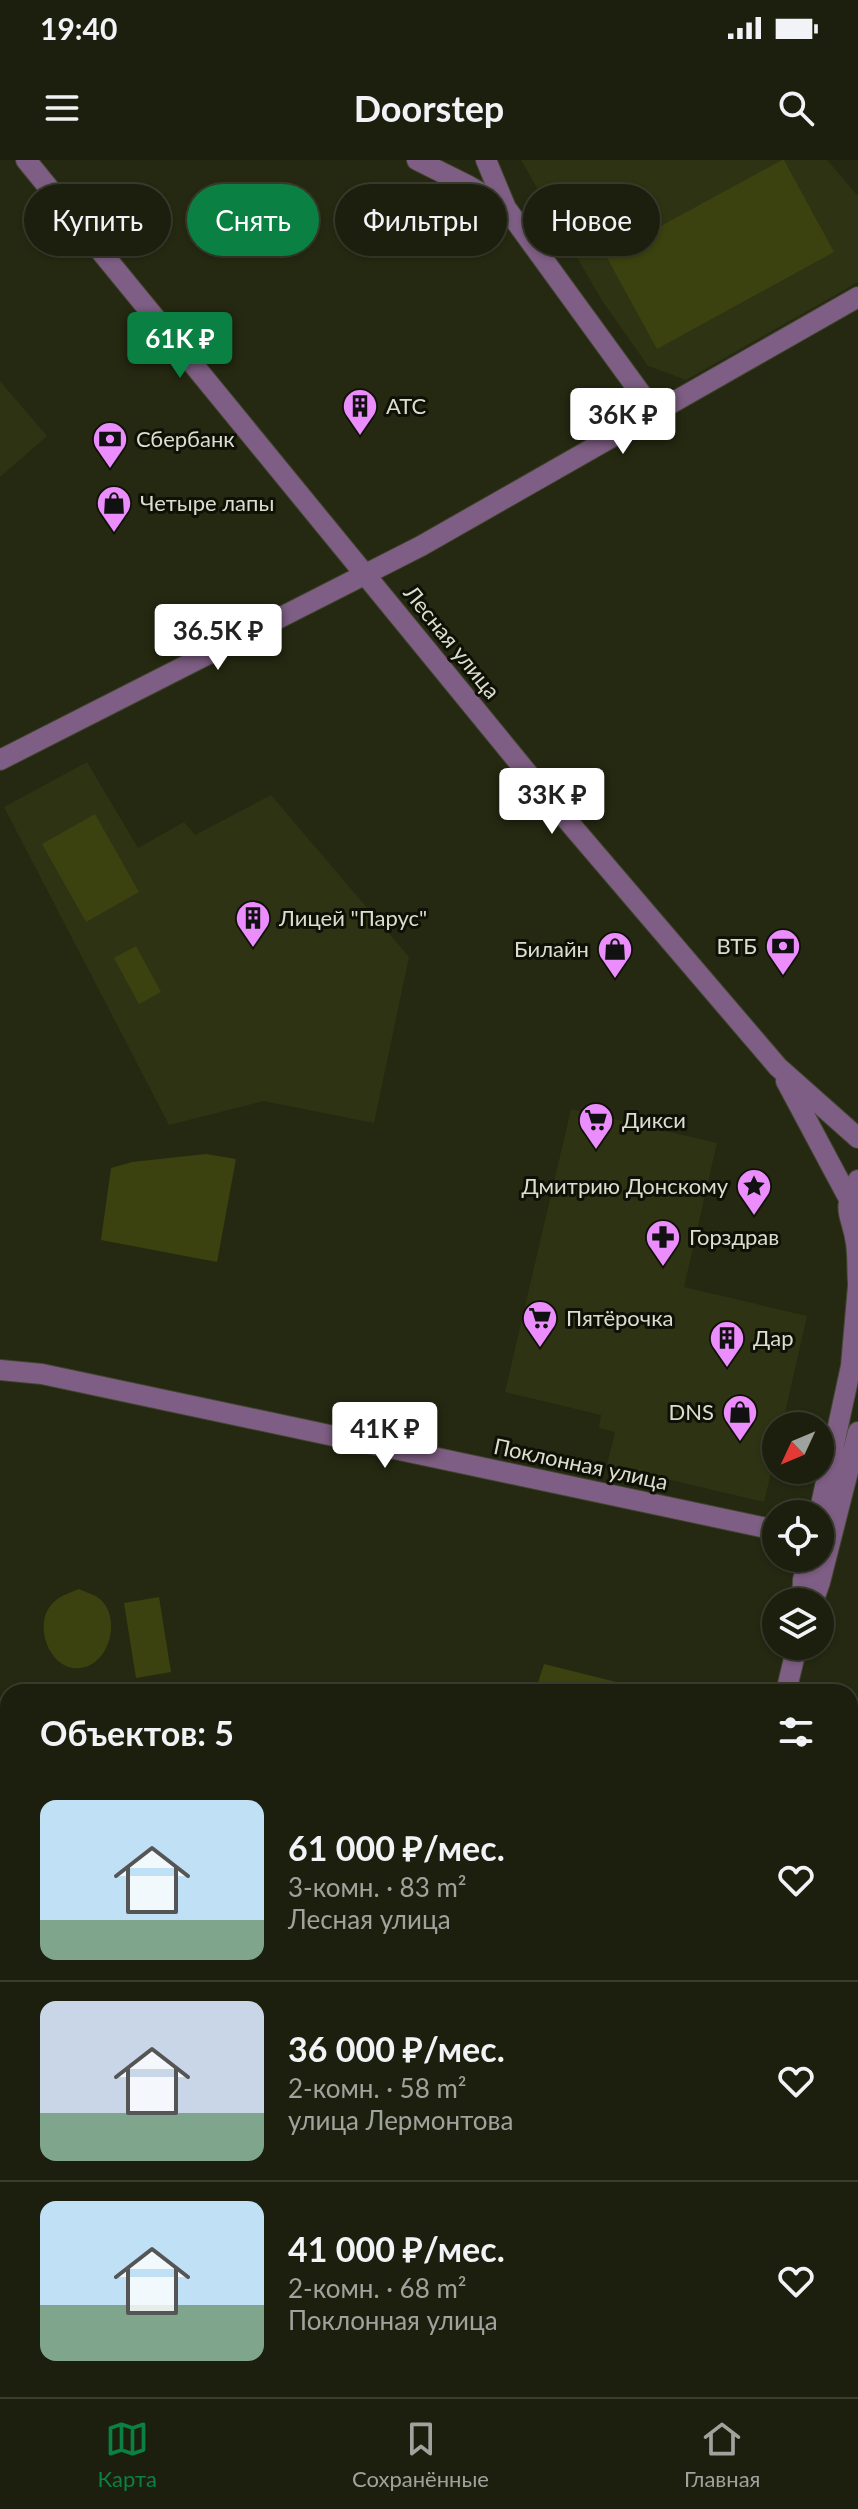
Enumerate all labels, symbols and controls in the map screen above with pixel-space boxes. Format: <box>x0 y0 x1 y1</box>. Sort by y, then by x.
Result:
text: 19:40 <box>40 10 117 46</box>
icon: menu <box>40 86 84 130</box>
text: Doorstep <box>354 86 504 130</box>
icon: search <box>774 86 818 130</box>
chip: Купить <box>24 184 171 256</box>
chip: Снять <box>187 184 319 256</box>
chip: Фильтры <box>335 184 507 256</box>
chip: Новое <box>523 184 660 256</box>
pin: 61K ₽ <box>124 312 236 380</box>
text: 61K ₽ <box>145 322 215 354</box>
building icon: АТС <box>341 387 379 437</box>
pin: 36K ₽ <box>567 388 679 456</box>
place label: АТС <box>386 392 427 419</box>
text: 36K ₽ <box>588 398 658 430</box>
bank icon: Сбербанк <box>91 420 129 470</box>
place label: Сбербанк <box>136 425 235 452</box>
shop icon: Четыре лапы <box>95 484 133 534</box>
place label: Четыре лапы <box>140 489 274 516</box>
street label: Лесная улица <box>398 579 506 704</box>
pin: 36.5K ₽ <box>144 604 292 672</box>
text: 36.5K ₽ <box>173 614 263 646</box>
pin: 33K ₽ <box>496 768 608 836</box>
text: 33K ₽ <box>517 778 587 810</box>
building icon: Лицей "Парус" <box>234 899 272 949</box>
place label: Лицей "Парус" <box>278 904 427 931</box>
bank icon: ВТБ <box>764 927 802 977</box>
shop icon: Билайн <box>596 930 634 980</box>
place label: ВТБ <box>716 932 757 959</box>
place label: Билайн <box>514 935 589 962</box>
supermarket icon: Дикси <box>577 1101 615 1151</box>
place label: Дикси <box>622 1106 686 1133</box>
place icon: Дмитрию Донскому <box>735 1167 773 1217</box>
place label: Дмитрию Донскому <box>522 1172 729 1199</box>
pharmacy icon: Горздрав <box>644 1218 682 1268</box>
place label: Горздрав <box>689 1223 779 1250</box>
supermarket icon: Пятёрочка <box>521 1299 559 1349</box>
place label: Пятёрочка <box>566 1304 673 1331</box>
building icon: Дар <box>708 1319 746 1369</box>
place label: Дар <box>753 1324 793 1351</box>
shop icon: DNS <box>721 1393 759 1443</box>
place label: DNS <box>669 1398 714 1425</box>
pin: 41K ₽ <box>329 1402 441 1470</box>
text: 41K ₽ <box>350 1412 420 1444</box>
north arrow <box>762 1412 834 1484</box>
map controls <box>762 1412 834 1660</box>
street label: Поклонная улица <box>492 1432 671 1495</box>
button: locate <box>762 1500 834 1572</box>
button: layers <box>762 1588 834 1660</box>
icon: filters <box>774 1710 818 1754</box>
text: Объектов: 5 <box>40 1712 234 1753</box>
text: 61 000 ₽/мес. <box>288 1827 505 1868</box>
icon: home <box>104 1832 200 1928</box>
icon: heart <box>774 1858 818 1902</box>
text: 3-комн. · 83 m² <box>288 1871 467 1903</box>
text: Лесная улица <box>288 1903 451 1935</box>
text: 36 000 ₽/мес. <box>288 2028 505 2069</box>
icon: home <box>104 2033 200 2129</box>
icon: heart <box>774 2059 818 2103</box>
text: 2-комн. · 58 m² <box>288 2072 467 2104</box>
text: улица Лермонтова <box>288 2104 513 2136</box>
text: 41 000 ₽/мес. <box>288 2228 505 2269</box>
icon: home <box>104 2233 200 2329</box>
icon: heart <box>774 2259 818 2303</box>
text: 2-комн. · 68 m² <box>288 2272 467 2304</box>
text: Поклонная улица <box>288 2304 498 2336</box>
tab: Карта <box>98 2417 157 2492</box>
tab: Сохранённые <box>352 2417 489 2492</box>
tab: Главная <box>684 2417 760 2492</box>

